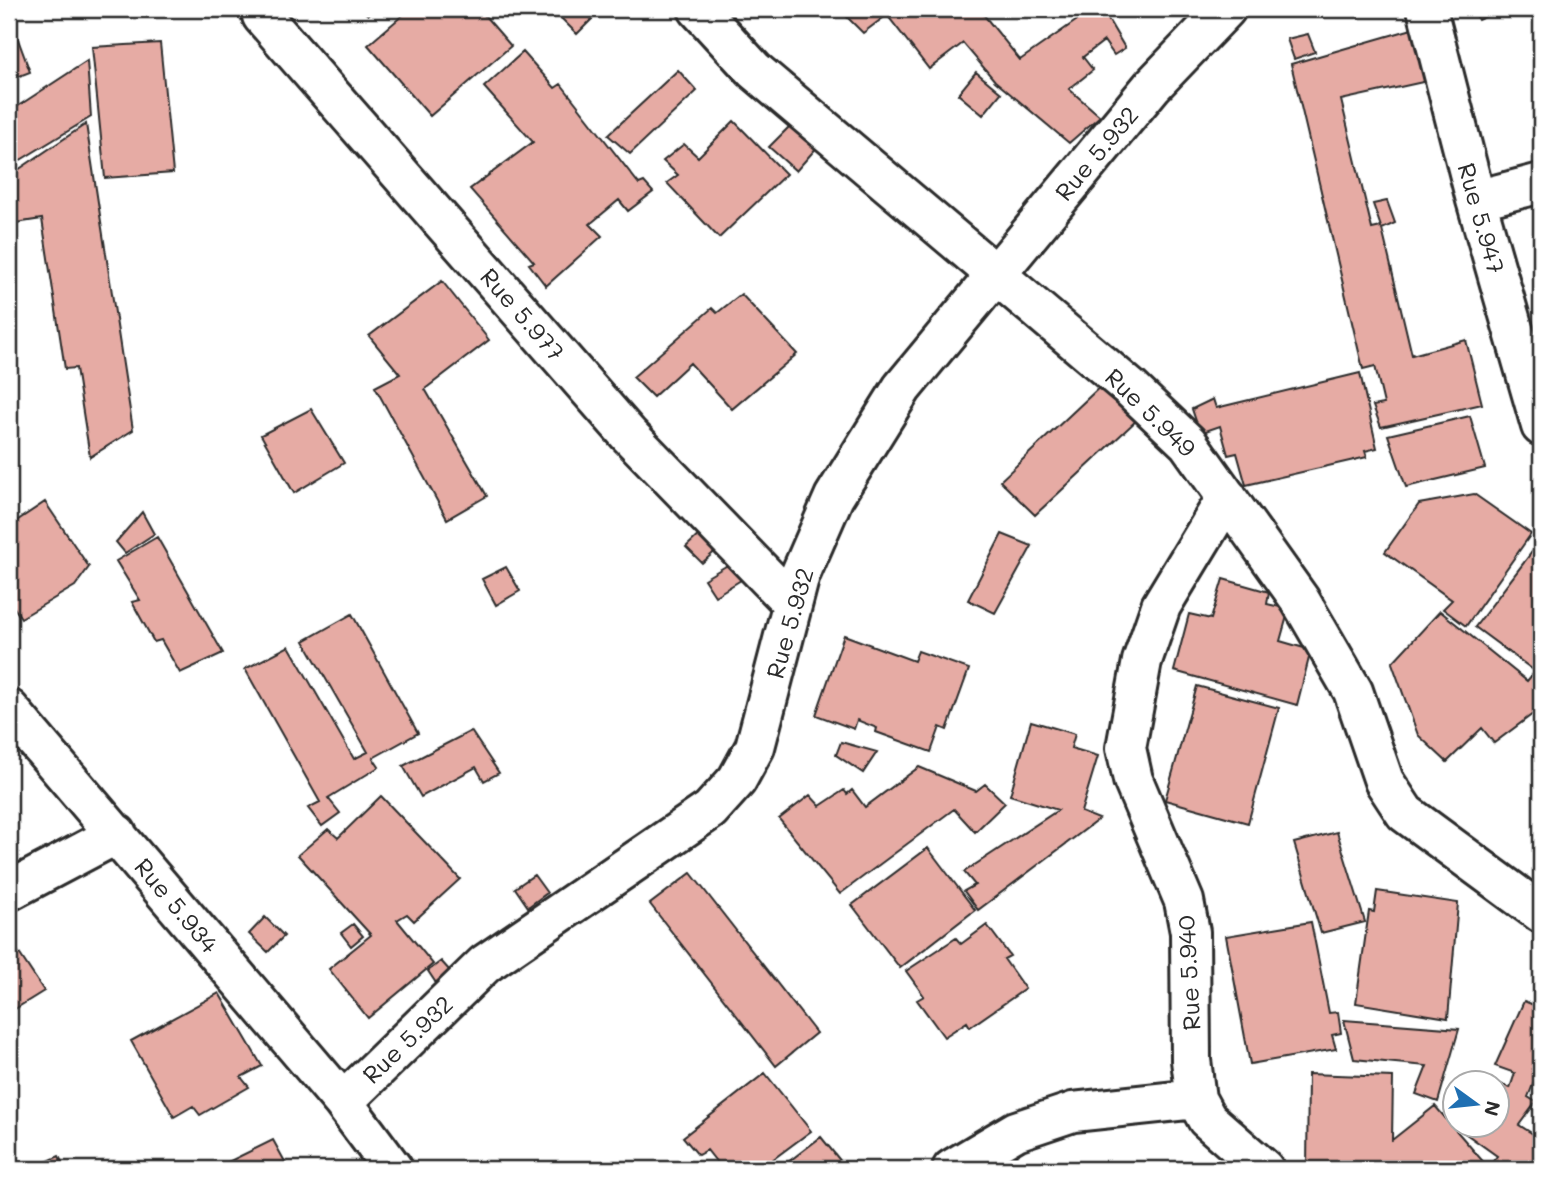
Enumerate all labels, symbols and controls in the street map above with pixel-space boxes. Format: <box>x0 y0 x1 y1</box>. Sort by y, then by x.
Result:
street label: Rue 5.932 <box>1048 99 1144 207</box>
street label: Rue 5.947 <box>1451 159 1513 277</box>
street label: Rue 5.977 <box>474 261 572 367</box>
street label: Rue 5.949 <box>1099 361 1203 463</box>
street label: Rue 5.932 <box>758 564 820 682</box>
street label: Rue 5.934 <box>128 851 226 959</box>
street label: Rue 5.940 <box>1169 914 1206 1031</box>
street label: Rue 5.932 <box>355 988 459 1090</box>
north arrow <box>1442 1070 1512 1140</box>
text: N <box>1479 1098 1507 1119</box>

